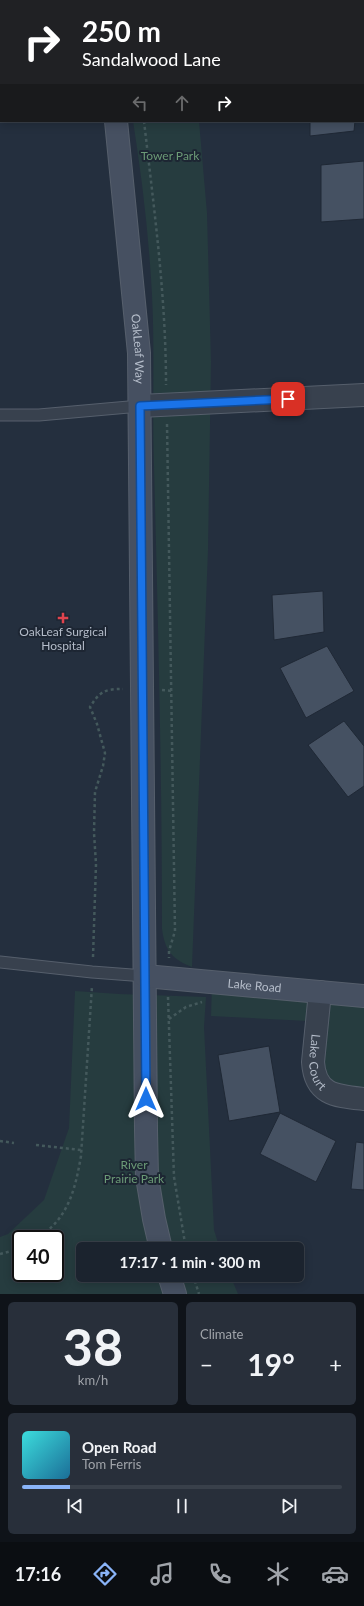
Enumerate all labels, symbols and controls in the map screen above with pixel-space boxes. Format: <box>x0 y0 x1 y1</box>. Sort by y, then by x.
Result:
text: 250 m <box>82 14 161 48</box>
icon: right <box>16 16 68 68</box>
text: Sandalwood Lane <box>82 48 221 70</box>
icon: left <box>129 92 151 114</box>
icon: ahead <box>171 92 193 114</box>
icon: right <box>213 92 235 114</box>
park label: Tower Park <box>141 148 200 163</box>
street label: OakLeaf Way <box>128 313 147 385</box>
pin <box>271 382 305 416</box>
icon: arrive <box>277 388 299 410</box>
marker: OakLeaf Surgical Hospital <box>57 612 69 624</box>
place label: OakLeaf Surgical Hospital <box>19 624 107 653</box>
street label: Lake Road <box>227 976 282 995</box>
street label: Lake Court <box>306 1033 330 1094</box>
position arrow <box>125 1078 167 1120</box>
park label: River Prairie Park <box>104 1157 165 1186</box>
speed limit sign: 40 <box>12 1230 64 1282</box>
text: 17:17 · 1 min · 300 m <box>120 1253 260 1271</box>
text: 38 <box>63 1315 123 1377</box>
text: Climate <box>200 1326 243 1342</box>
text: 19° <box>247 1346 295 1382</box>
text: − <box>200 1351 213 1378</box>
text: + <box>329 1351 342 1378</box>
text: km/h <box>78 1372 108 1388</box>
text: Open Road <box>82 1438 157 1456</box>
text: Tom Ferris <box>82 1456 141 1472</box>
icon: previous <box>64 1495 86 1517</box>
icon: pause <box>171 1495 193 1517</box>
icon: next <box>278 1495 300 1517</box>
icon: directions <box>91 1560 119 1588</box>
icon: music <box>148 1560 176 1588</box>
icon: phone <box>206 1560 234 1588</box>
icon: climate <box>264 1560 292 1588</box>
icon: car <box>321 1560 349 1588</box>
text: 17:16 <box>15 1563 61 1585</box>

